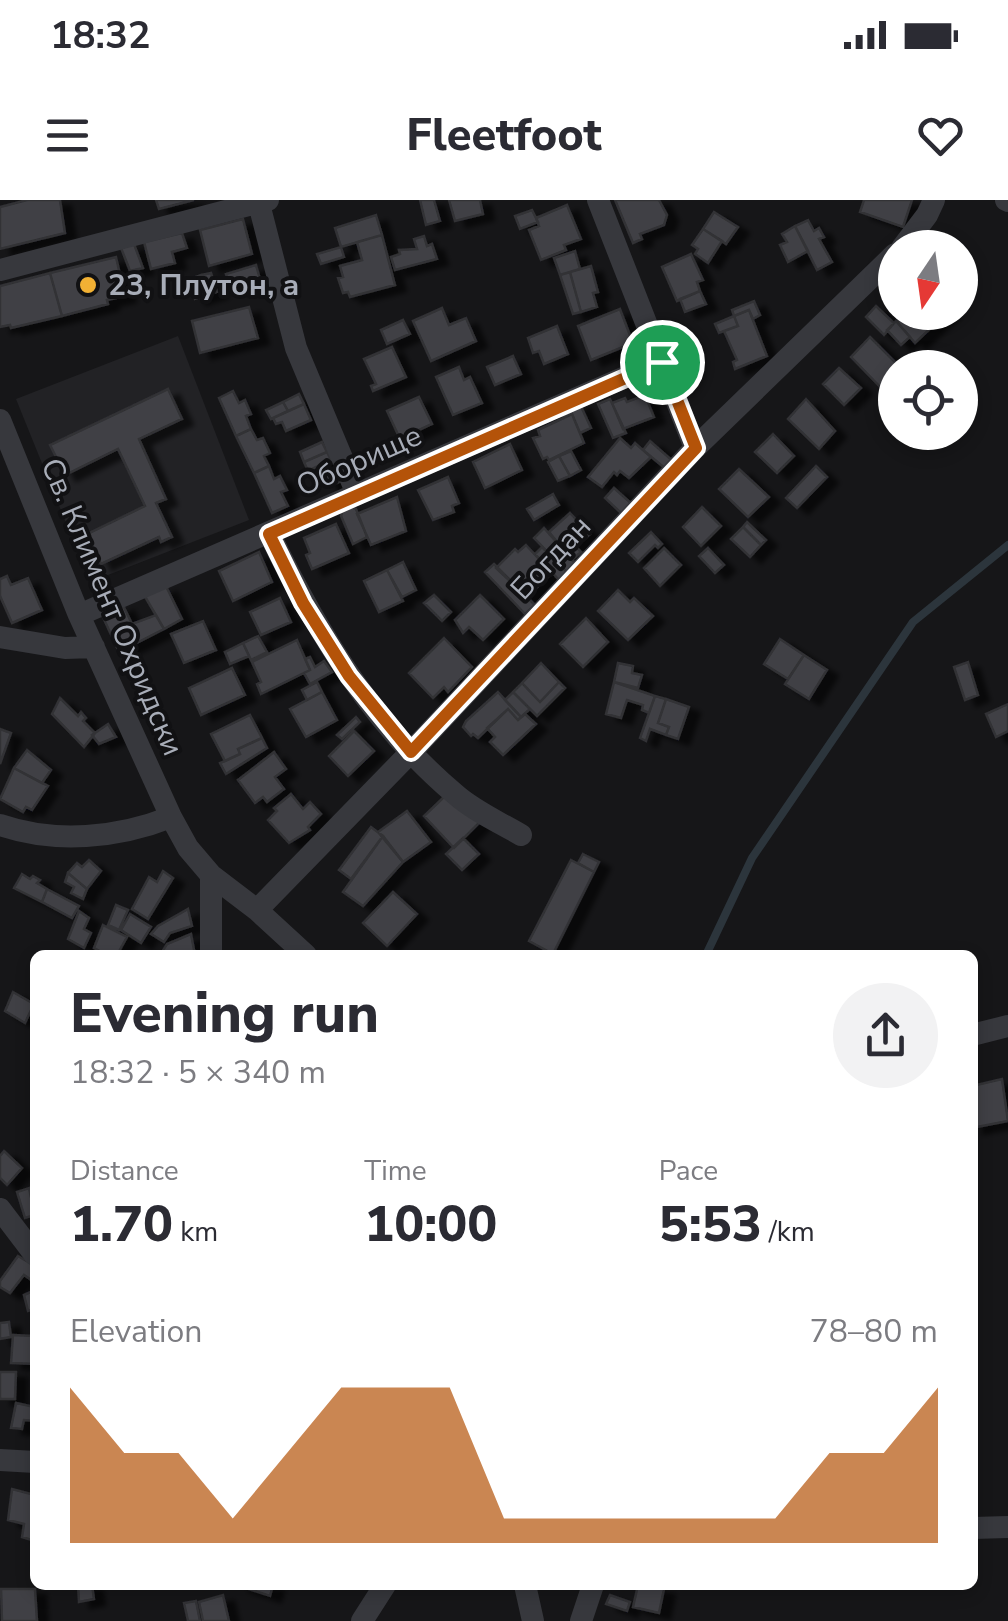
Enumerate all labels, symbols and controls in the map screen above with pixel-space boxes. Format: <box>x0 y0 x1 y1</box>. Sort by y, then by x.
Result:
text: 18:32 <box>50 10 151 61</box>
text: Fleetfoot <box>406 105 602 166</box>
icon: menu <box>40 108 95 163</box>
icon: heart <box>913 108 968 163</box>
north arrow <box>878 230 978 330</box>
map controls <box>878 230 978 450</box>
place label: 23, Плутон, а <box>108 265 299 306</box>
marker: 23, Плутон, а <box>77 274 99 296</box>
pin <box>620 320 705 405</box>
icon: arrive <box>635 335 690 390</box>
button: locate <box>878 350 978 450</box>
street label: Оборище <box>290 415 428 507</box>
street label: Св. Климент Охридски <box>31 452 193 762</box>
street label: Богдан <box>501 507 601 609</box>
text: Evening run <box>70 976 379 1051</box>
button: share <box>833 983 938 1088</box>
text: 18:32 · 5 × 340 m <box>70 1051 326 1094</box>
text: Distance <box>70 1152 179 1190</box>
text: Time <box>364 1152 427 1190</box>
text: Pace <box>659 1152 718 1190</box>
text: 1.70 <box>70 1190 173 1259</box>
text: 10:00 <box>364 1190 497 1259</box>
text: 5:53 <box>659 1190 762 1259</box>
text: km <box>173 1213 218 1251</box>
text: /km <box>762 1213 815 1251</box>
text: Elevation <box>70 1310 203 1353</box>
text: 78–80 m <box>810 1310 938 1353</box>

